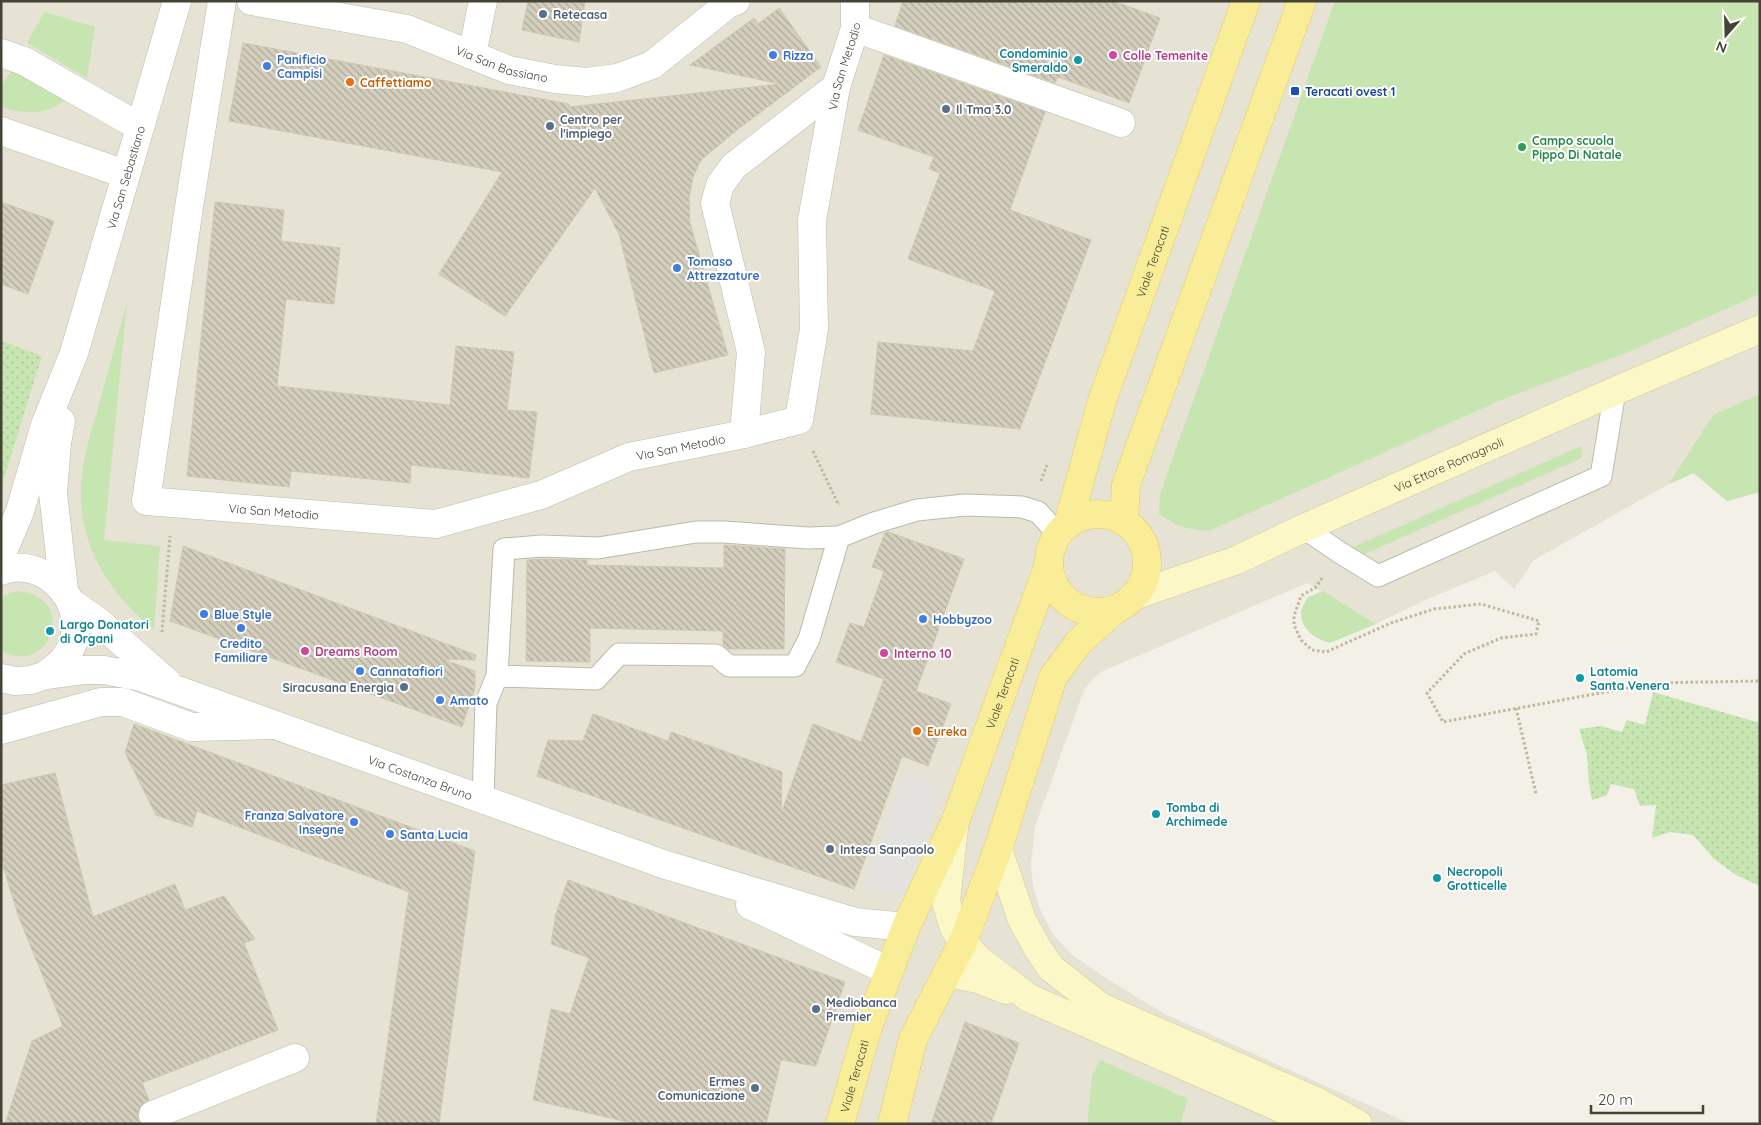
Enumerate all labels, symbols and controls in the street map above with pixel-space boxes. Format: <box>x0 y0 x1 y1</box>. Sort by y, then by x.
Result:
place label: Retecasa <box>553 7 607 22</box>
marker: Retecasa <box>537 8 549 20</box>
north arrow <box>1701 10 1751 60</box>
street label: Via San Metodio <box>825 23 863 111</box>
text: N <box>1714 37 1729 57</box>
street label: Via San Bassiano <box>454 42 549 85</box>
place label: Condominio Smeraldo <box>999 46 1069 75</box>
place label: Rizza <box>783 48 813 63</box>
place label: Colle Temenite <box>1123 48 1208 63</box>
marker: Rizza <box>767 49 779 61</box>
marker: Colle Temenite <box>1107 49 1119 61</box>
place label: Panificio Campisi <box>277 52 327 81</box>
marker: Condominio Smeraldo <box>1072 54 1084 66</box>
marker: Panificio Campisi <box>261 60 273 72</box>
place label: Caffettiamo <box>360 75 432 90</box>
marker: Caffettiamo <box>344 76 356 88</box>
place label: Teracati ovest 1 <box>1305 84 1396 99</box>
marker: Teracati ovest 1 <box>1289 85 1301 97</box>
place label: Il Tma 3.0 <box>956 102 1011 117</box>
marker: Il Tma 3.0 <box>940 103 952 115</box>
place label: Centro per l'impiego <box>560 112 622 141</box>
marker: Centro per l'impiego <box>544 120 556 132</box>
street label: Via San Sebastiano <box>103 124 148 231</box>
place label: Campo scuola Pippo Di Natale <box>1532 133 1622 162</box>
marker: Campo scuola Pippo Di Natale <box>1516 141 1528 153</box>
street label: Viale Teracati <box>1132 224 1172 299</box>
place label: Tomaso Attrezzature <box>687 254 760 283</box>
marker: Tomaso Attrezzature <box>671 262 683 274</box>
street label: Via San Metodio <box>635 430 726 463</box>
street label: Via Ettore Romagnoli <box>1391 434 1506 495</box>
street label: Via San Metodio <box>228 500 320 522</box>
place label: Blue Style <box>214 607 272 622</box>
marker: Blue Style <box>198 608 210 620</box>
place label: Hobbyzoo <box>933 612 992 627</box>
marker: Hobbyzoo <box>917 613 929 625</box>
place label: Largo Donatori di Organi <box>60 617 149 646</box>
marker: Credito Familiare <box>235 622 247 634</box>
marker: Largo Donatori di Organi <box>44 625 56 637</box>
place label: Credito Familiare <box>214 636 268 665</box>
place label: Dreams Room <box>315 644 398 659</box>
marker: Dreams Room <box>299 645 311 657</box>
place label: Interno 10 <box>894 646 952 661</box>
marker: Interno 10 <box>878 647 890 659</box>
street label: Viale Teracati <box>982 655 1022 731</box>
place label: Cannatafiori <box>370 664 443 679</box>
place label: Latomia Santa Venera <box>1590 664 1669 693</box>
marker: Cannatafiori <box>354 665 366 677</box>
marker: Latomia Santa Venera <box>1574 672 1586 684</box>
place label: Siracusana Energia <box>283 680 394 695</box>
marker: Siracusana Energia <box>398 681 410 693</box>
place label: Amato <box>450 693 489 708</box>
marker: Amato <box>434 694 446 706</box>
place label: Eureka <box>927 724 967 739</box>
marker: Eureka <box>911 725 923 737</box>
street label: Via Costanza Bruno <box>366 752 475 803</box>
place label: Tomba di Archimede <box>1166 800 1227 829</box>
place label: Franza Salvatore Insegne <box>245 808 344 837</box>
marker: Tomba di Archimede <box>1150 808 1162 820</box>
marker: Franza Salvatore Insegne <box>348 816 360 828</box>
place label: Santa Lucia <box>400 827 468 842</box>
marker: Santa Lucia <box>384 828 396 840</box>
place label: Intesa Sanpaolo <box>840 842 935 857</box>
marker: Intesa Sanpaolo <box>824 843 836 855</box>
place label: Necropoli Grotticelle <box>1447 864 1507 893</box>
marker: Necropoli Grotticelle <box>1431 872 1443 884</box>
place label: Mediobanca Premier <box>826 995 897 1024</box>
marker: Mediobanca Premier <box>810 1003 822 1015</box>
street label: Viale Teracati <box>836 1038 871 1114</box>
place label: Ermes Comunicazione <box>658 1074 745 1103</box>
marker: Ermes Comunicazione <box>749 1082 761 1094</box>
scale bar <box>1591 1082 1704 1114</box>
text: 20 m <box>1598 1090 1633 1109</box>

